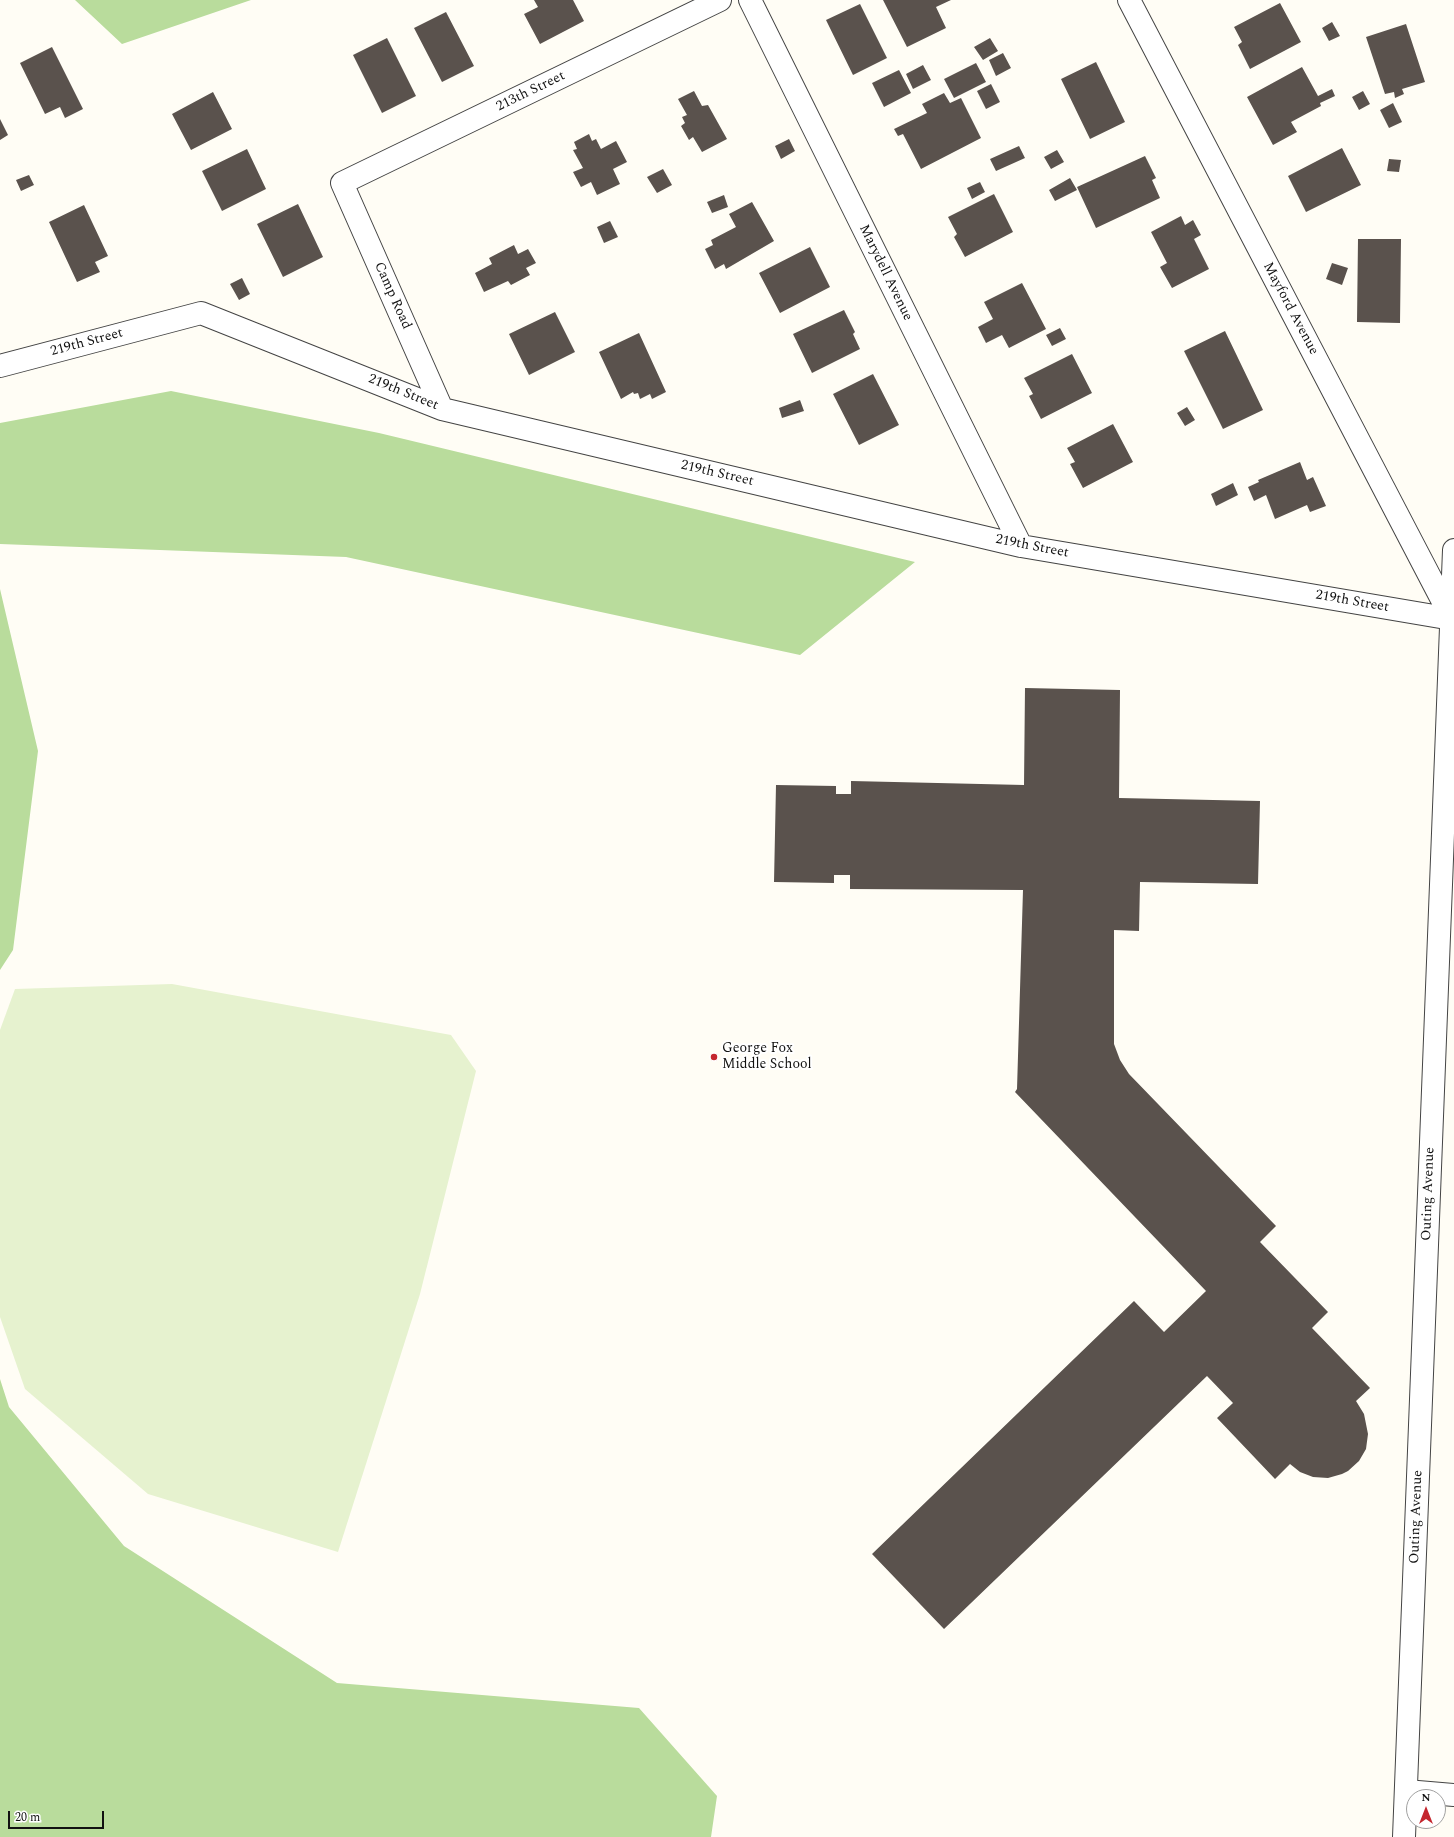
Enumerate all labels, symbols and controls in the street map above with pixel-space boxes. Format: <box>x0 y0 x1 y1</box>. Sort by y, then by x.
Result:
street label: 213th Street <box>494 68 568 116</box>
street label: Marydell Avenue <box>854 222 916 324</box>
street label: Camp Road <box>370 260 414 332</box>
street label: Mayford Avenue <box>1259 260 1321 358</box>
street label: 219th Street <box>49 325 125 361</box>
street label: 219th Street <box>365 371 441 415</box>
street label: 219th Street <box>679 457 755 491</box>
street label: 219th Street <box>994 532 1070 562</box>
street label: 219th Street <box>1314 587 1390 617</box>
place label: George Fox Middle School <box>722 1041 812 1074</box>
marker: George Fox Middle School <box>709 1052 719 1062</box>
street label: Outing Avenue <box>1419 1147 1439 1241</box>
street label: Outing Avenue <box>1407 1470 1427 1564</box>
north arrow <box>1406 1789 1446 1829</box>
text: N <box>1422 1789 1430 1806</box>
scale bar <box>10 1803 106 1829</box>
text: 20 m <box>15 1808 40 1827</box>

